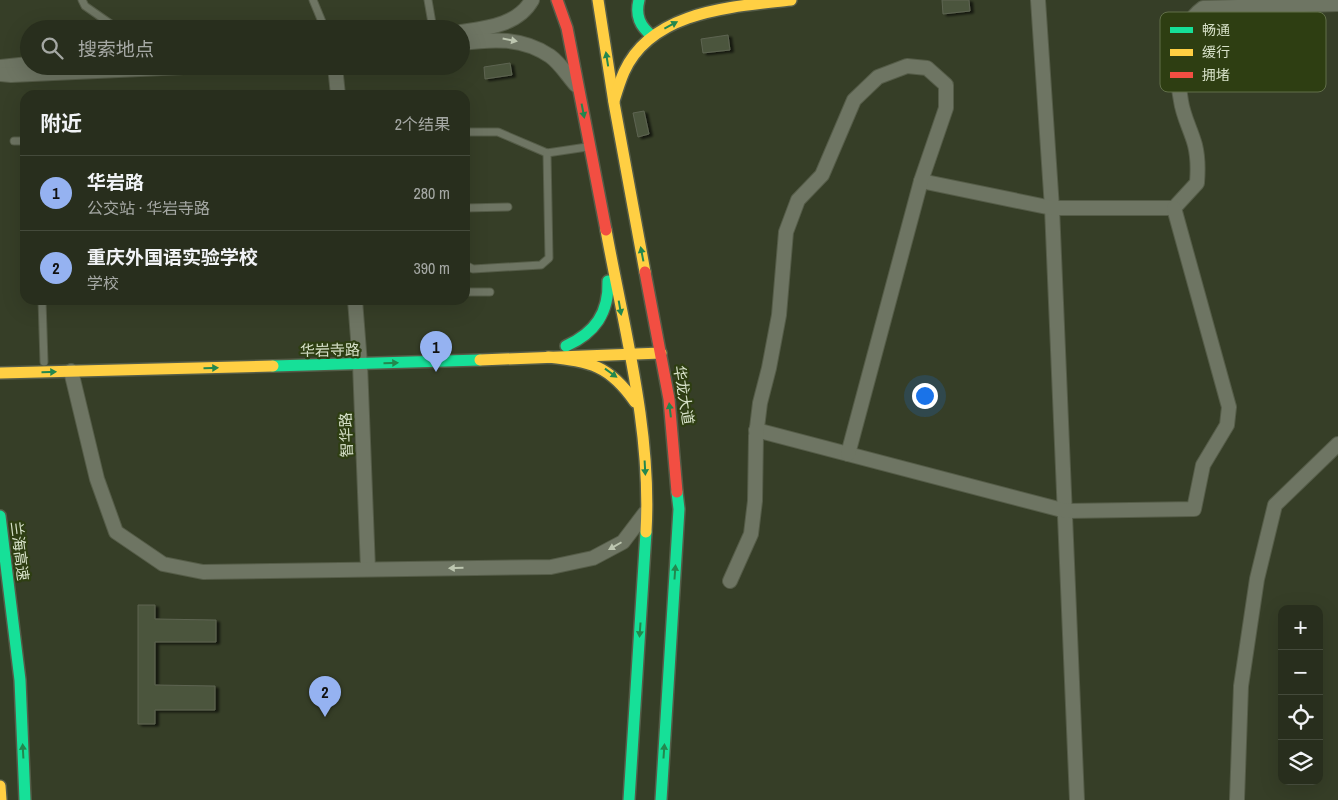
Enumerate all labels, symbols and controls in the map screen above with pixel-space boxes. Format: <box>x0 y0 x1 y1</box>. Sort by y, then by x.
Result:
legend <box>1160 12 1326 92</box>
search box <box>20 20 470 75</box>
one-way arrow <box>664 20 678 29</box>
text: 畅通 <box>1202 21 1230 39</box>
icon: search <box>38 34 66 62</box>
text: 搜索地点 <box>78 36 154 62</box>
one-way arrow <box>502 37 518 45</box>
text: 缓行 <box>1202 43 1230 61</box>
one-way arrow <box>603 51 611 67</box>
text: 拥堵 <box>1202 66 1230 84</box>
one-way arrow <box>579 103 587 119</box>
text: 附近 <box>40 109 82 138</box>
text: 2个结果 <box>395 113 450 135</box>
text: 华岩路 <box>87 169 144 195</box>
text: 1 <box>52 182 60 204</box>
text: 280 m <box>414 182 450 204</box>
text: 公交站 · 华岩寺路 <box>87 197 210 219</box>
text: 重庆外国语实验学校 <box>87 244 258 270</box>
one-way arrow <box>638 246 646 261</box>
text: 2 <box>52 257 60 279</box>
text: 390 m <box>414 257 450 279</box>
text: 学校 <box>87 272 119 294</box>
one-way arrow <box>616 300 624 316</box>
pin: 1 <box>420 331 452 372</box>
street label: 华岩寺路 <box>300 339 360 361</box>
one-way arrow <box>383 359 399 367</box>
one-way arrow <box>203 364 219 372</box>
street label: 华龙大道 <box>669 364 699 426</box>
one-way arrow <box>41 368 57 376</box>
one-way arrow <box>604 368 617 379</box>
your location <box>912 383 938 409</box>
one-way arrow <box>666 401 674 417</box>
street label: 智华路 <box>335 412 357 458</box>
one-way arrow <box>641 460 649 476</box>
street label: 兰海高速 <box>6 520 34 582</box>
one-way arrow <box>608 542 621 551</box>
one-way arrow <box>672 563 680 579</box>
one-way arrow <box>448 564 464 572</box>
map controls <box>1278 605 1323 785</box>
button: + <box>1278 605 1323 650</box>
one-way arrow <box>635 623 643 639</box>
button: − <box>1278 650 1323 695</box>
pin: 2 <box>309 676 341 717</box>
button: locate <box>1278 695 1323 740</box>
button: layers <box>1278 740 1323 785</box>
one-way arrow <box>19 743 27 759</box>
one-way arrow <box>660 743 668 759</box>

